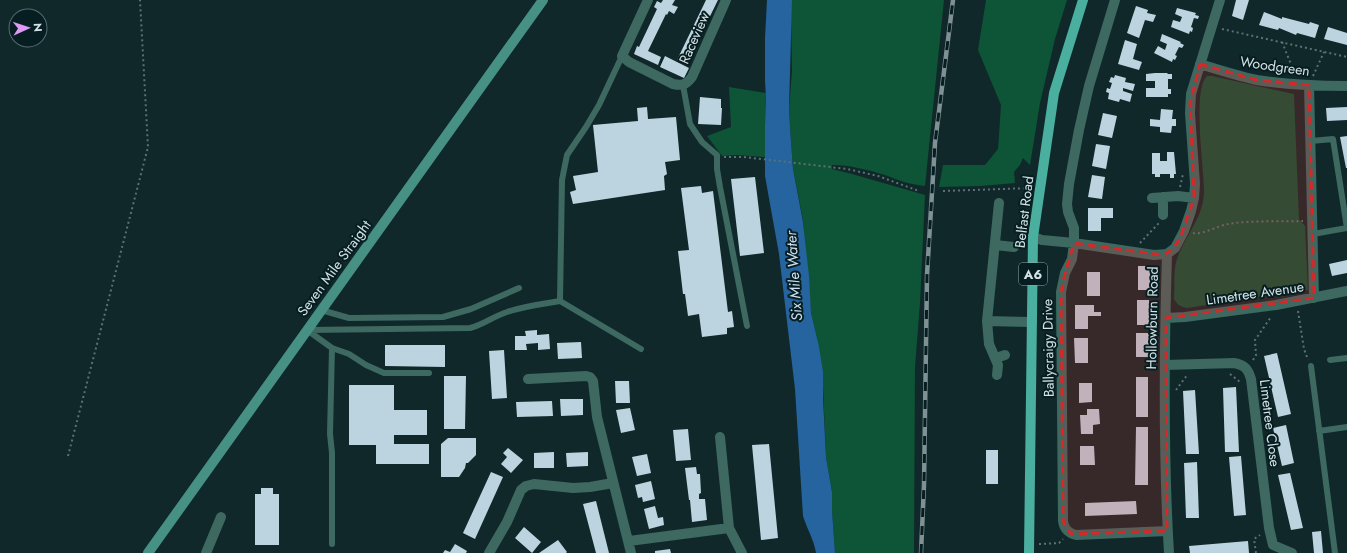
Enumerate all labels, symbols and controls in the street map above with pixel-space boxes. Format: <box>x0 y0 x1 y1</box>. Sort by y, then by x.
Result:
north arrow <box>8 8 48 48</box>
street label: Raceview <box>674 9 714 67</box>
text: N <box>30 23 46 32</box>
street label: Woodgreen <box>1239 51 1311 81</box>
street label: Belfast Road <box>1010 175 1038 249</box>
street label: Seven Mile Straight <box>292 216 376 320</box>
water label: Six Mile Water <box>780 229 808 322</box>
road number: A6 <box>1019 263 1047 285</box>
street label: Hollowburn Road <box>1141 266 1163 370</box>
street label: Limetree Avenue <box>1205 276 1305 310</box>
street label: Ballycraigy Drive <box>1037 299 1059 397</box>
street label: Limetree Close <box>1255 378 1285 468</box>

